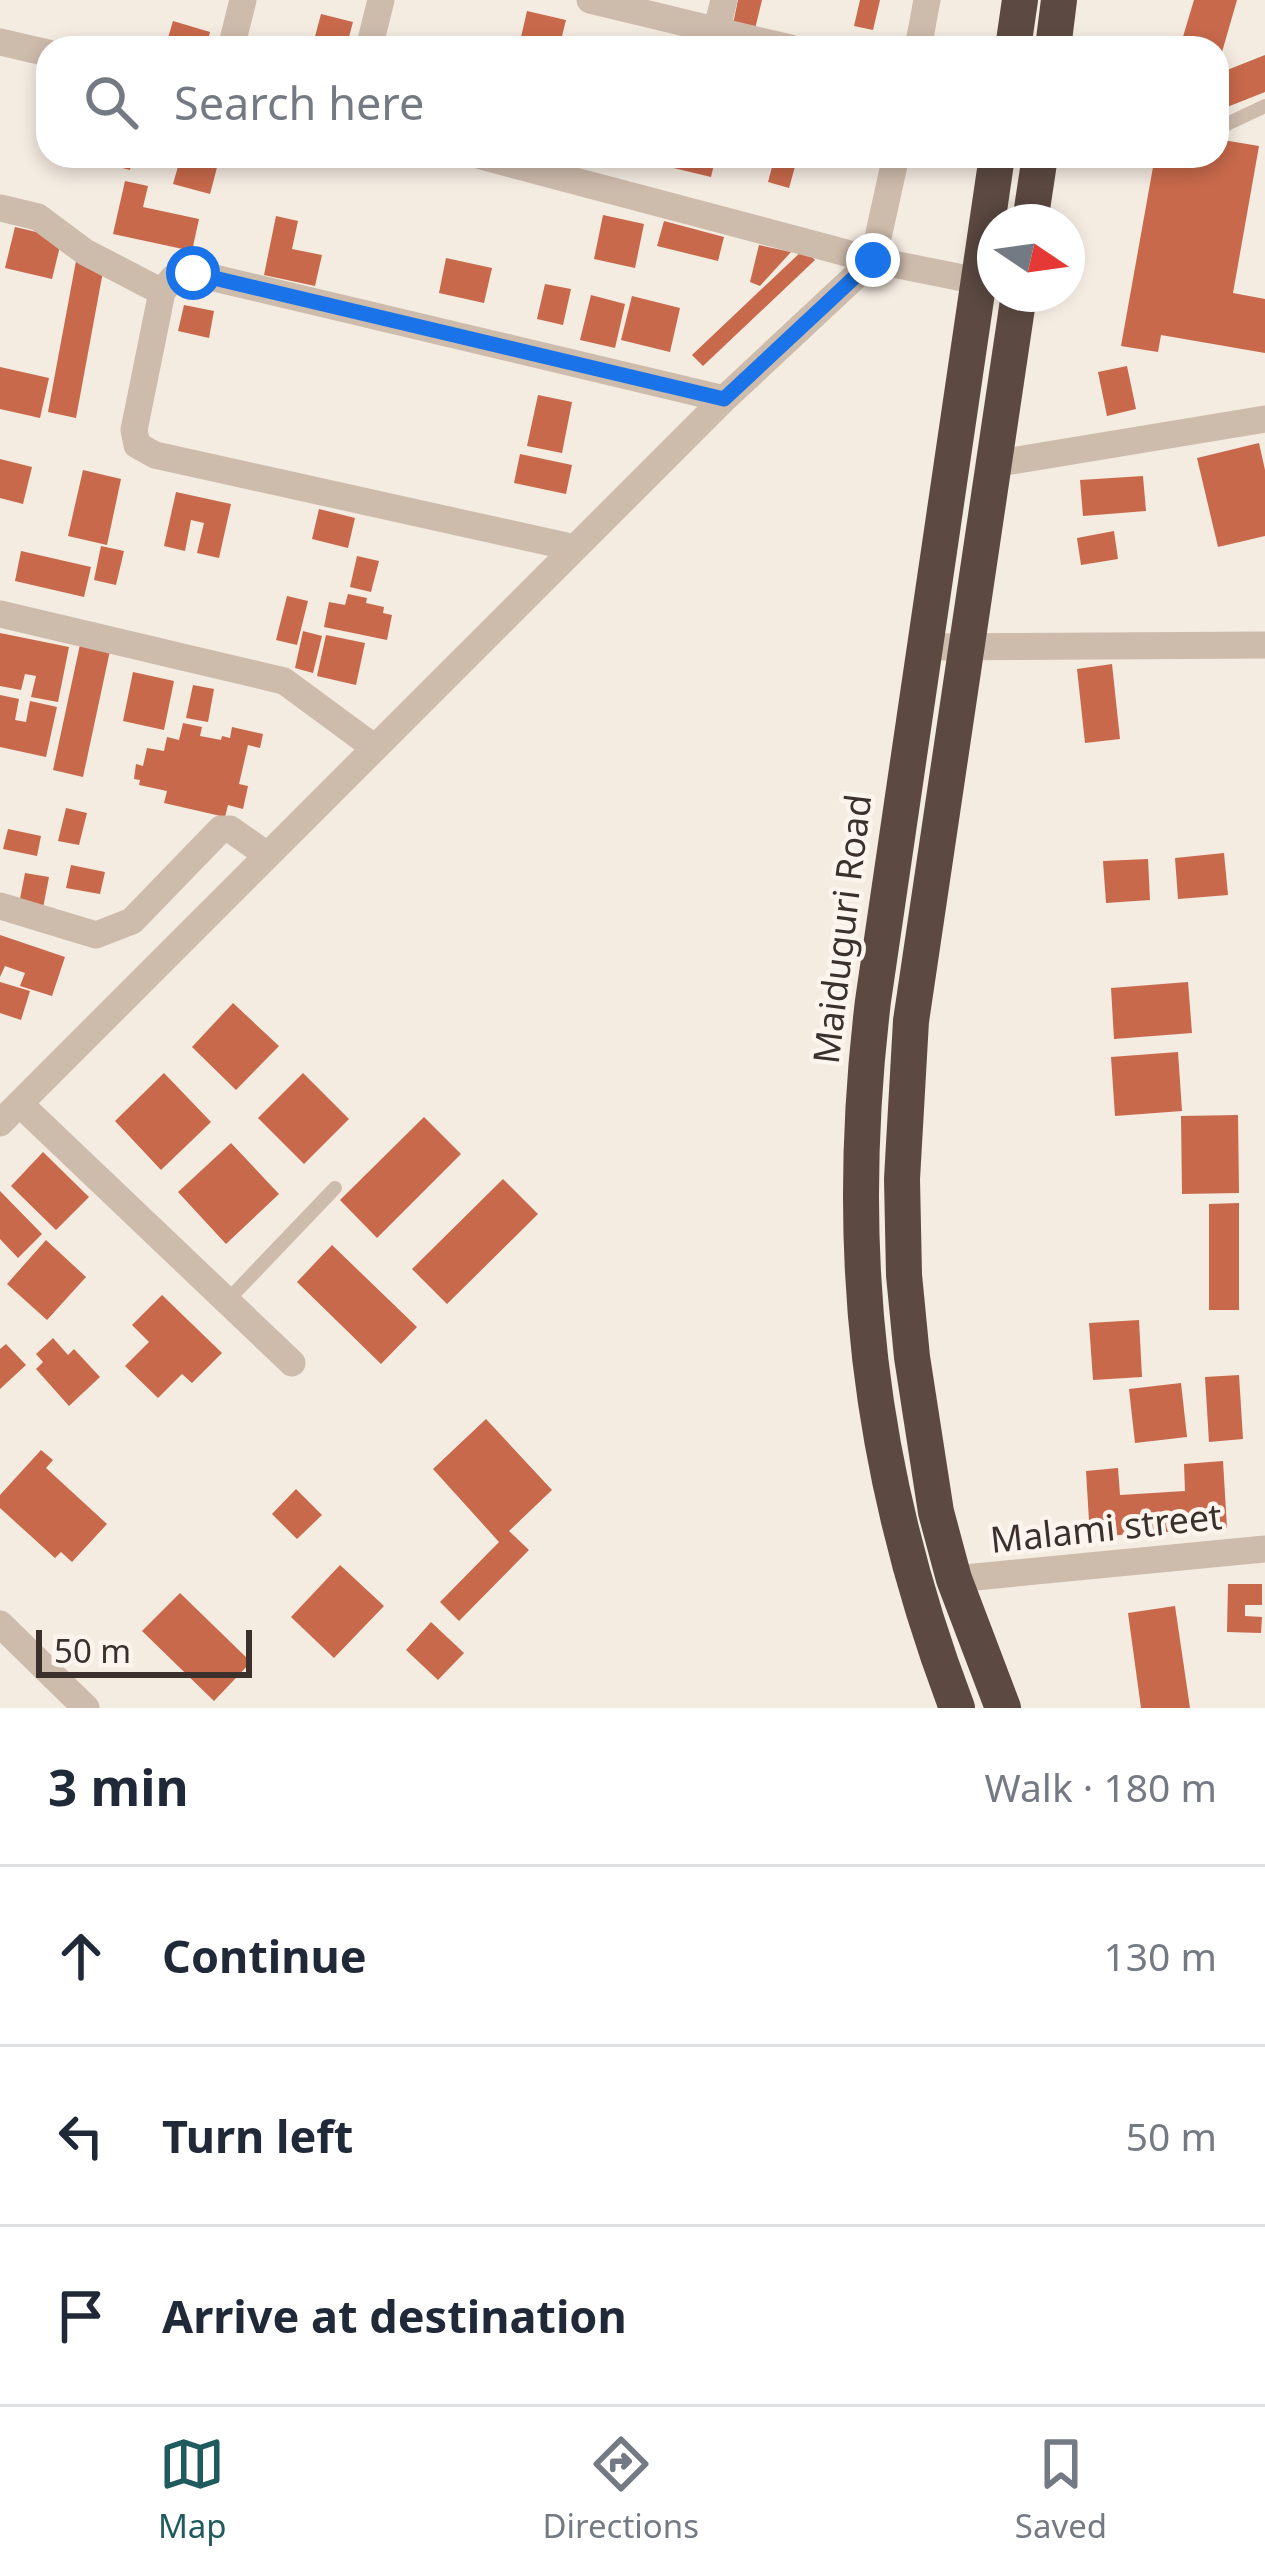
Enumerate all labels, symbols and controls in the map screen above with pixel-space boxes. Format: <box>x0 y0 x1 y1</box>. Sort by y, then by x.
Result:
search box <box>36 36 1229 168</box>
icon: search <box>78 69 144 135</box>
text: Search here <box>174 72 424 133</box>
north arrow <box>977 204 1085 312</box>
route end <box>846 233 900 287</box>
route start <box>166 246 220 300</box>
street label: Maiduguri Road <box>801 791 882 1066</box>
street label: Malami street <box>988 1491 1224 1564</box>
scale bar <box>36 1624 252 1677</box>
text: 50 m <box>54 1628 131 1673</box>
text: 3 min <box>48 1751 189 1821</box>
text: Walk · 180 m <box>984 1760 1217 1813</box>
icon: ahead <box>48 1923 114 1989</box>
text: Continue <box>162 1925 367 1986</box>
text: 130 m <box>1103 1929 1217 1982</box>
icon: left <box>48 2103 114 2169</box>
text: Turn left <box>162 2105 353 2166</box>
text: 50 m <box>1126 2109 1217 2162</box>
icon: arrive <box>48 2283 114 2349</box>
text: Arrive at destination <box>162 2285 627 2346</box>
tab: Map <box>158 2431 227 2548</box>
tab: Directions <box>542 2431 699 2548</box>
tab: Saved <box>1015 2431 1107 2548</box>

